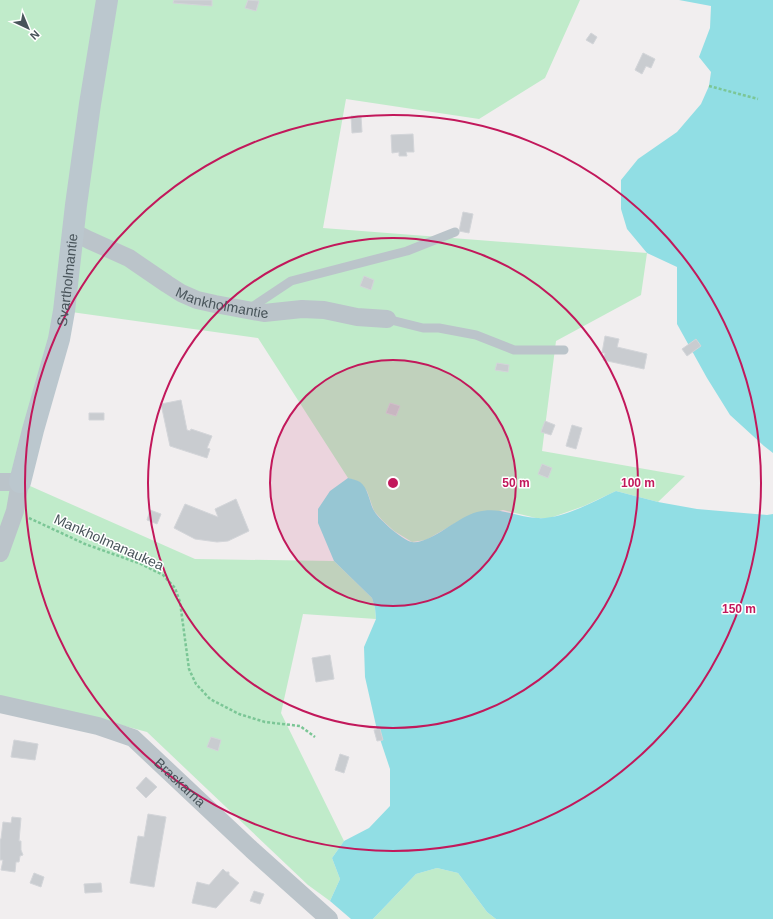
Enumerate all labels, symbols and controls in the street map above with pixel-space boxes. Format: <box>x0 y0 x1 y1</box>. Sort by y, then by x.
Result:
north arrow <box>8 8 48 48</box>
text: N <box>28 28 42 42</box>
street label: Svartholmantie <box>53 232 81 328</box>
street label: Mankholmantie <box>173 284 269 321</box>
centre of rings <box>386 476 400 490</box>
text: 50 m <box>502 476 530 490</box>
text: 100 m <box>621 476 655 490</box>
street label: Mankholmanaukea <box>52 511 166 573</box>
text: 150 m <box>722 602 756 616</box>
street label: Braskarna <box>151 755 209 810</box>

